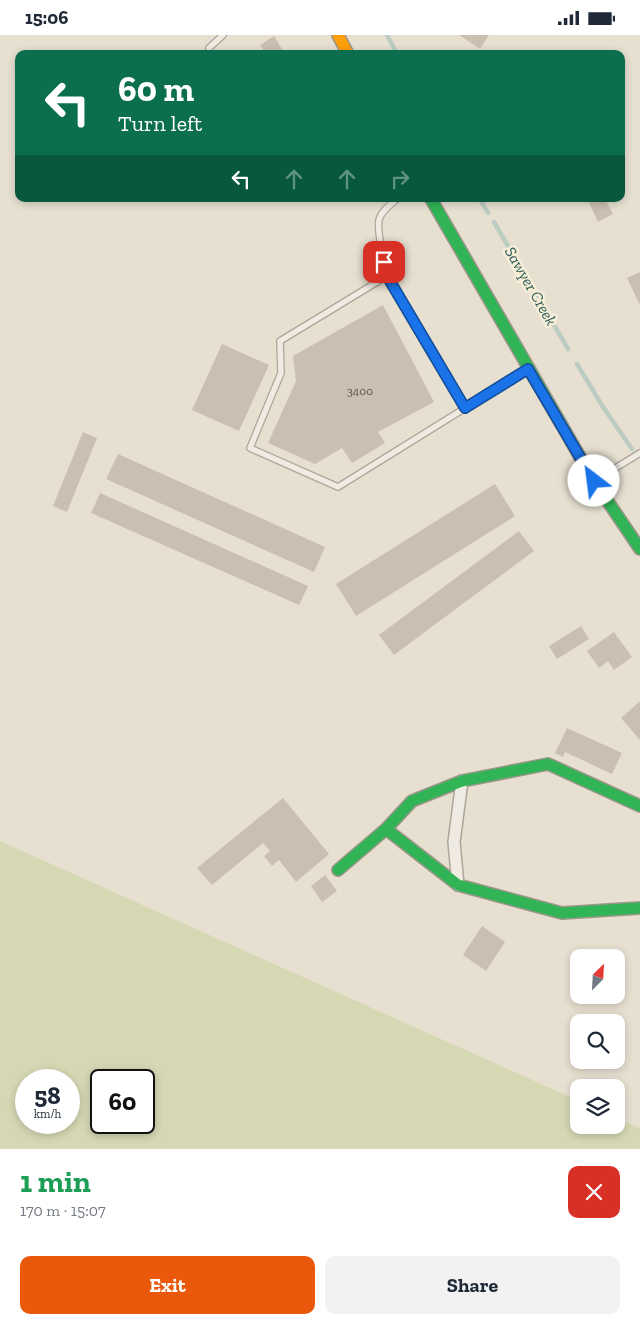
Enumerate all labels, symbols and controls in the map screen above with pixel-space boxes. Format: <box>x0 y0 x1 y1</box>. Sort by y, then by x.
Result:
text: 15:06 <box>25 6 68 29</box>
text: 60 m <box>118 68 194 110</box>
icon: left <box>35 70 100 135</box>
text: Turn left <box>118 110 202 137</box>
icon: left <box>227 165 255 193</box>
icon: ahead <box>280 165 308 193</box>
icon: ahead <box>333 165 361 193</box>
icon: right <box>386 165 414 193</box>
pin <box>363 241 405 283</box>
water label: Sawyer Creek <box>501 243 561 329</box>
icon: arrive <box>370 248 398 276</box>
house number: 3400 <box>347 384 373 398</box>
position arrow <box>567 454 619 506</box>
north arrow <box>570 949 625 1004</box>
map controls <box>570 949 625 1134</box>
button: search <box>570 1014 625 1069</box>
speed limit sign: 60 <box>90 1069 155 1134</box>
button: layers <box>570 1079 625 1134</box>
text: 58 <box>34 1080 61 1110</box>
text: km/h <box>34 1107 61 1121</box>
text: 1 min <box>20 1164 91 1200</box>
button: close <box>568 1166 620 1218</box>
text: 170 m · 15:07 <box>20 1201 106 1220</box>
button: Exit <box>20 1256 315 1314</box>
button: Share <box>325 1256 620 1314</box>

